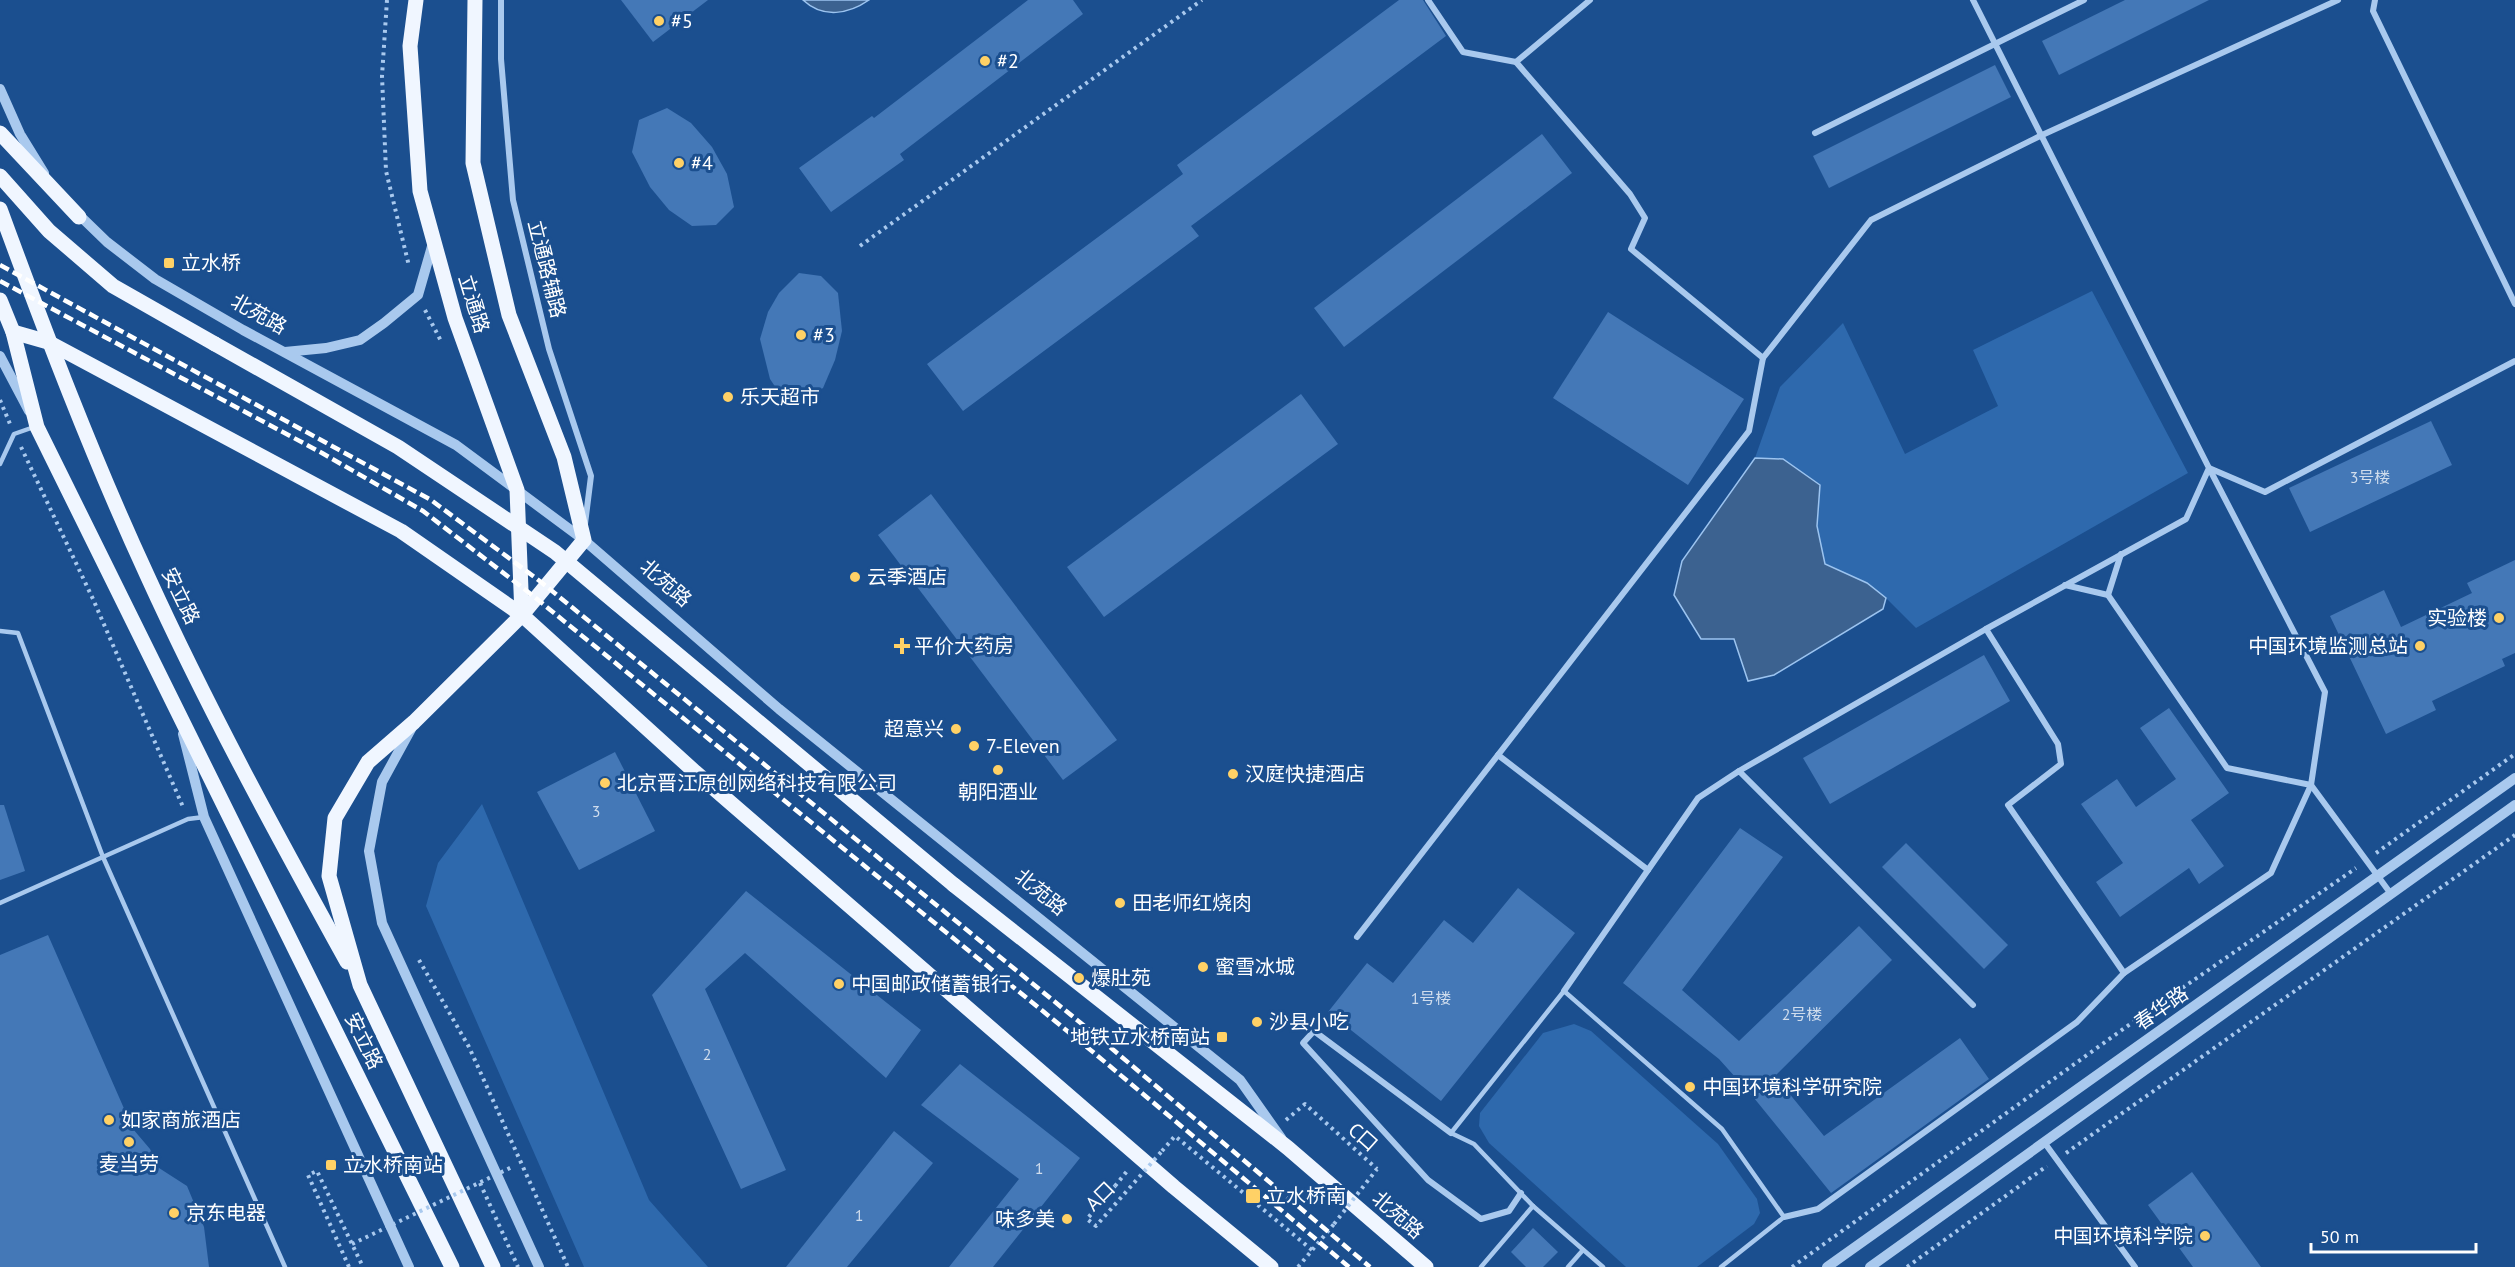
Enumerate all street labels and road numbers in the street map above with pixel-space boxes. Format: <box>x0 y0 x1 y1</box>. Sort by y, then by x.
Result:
street label: 立通路辅路 <box>522 217 572 321</box>
street label: 立通路 <box>453 272 495 336</box>
street label: 北苑路 <box>226 288 292 340</box>
street label: 北苑路 <box>635 554 697 612</box>
street label: 安立路 <box>156 563 206 629</box>
street label: 北苑路 <box>1010 863 1072 921</box>
street label: 春华路 <box>2129 980 2193 1036</box>
street label: 安立路 <box>339 1008 389 1074</box>
street label: C口 <box>1343 1117 1383 1157</box>
street label: A口 <box>1080 1176 1120 1216</box>
street label: 北苑路 <box>1367 1186 1429 1244</box>

